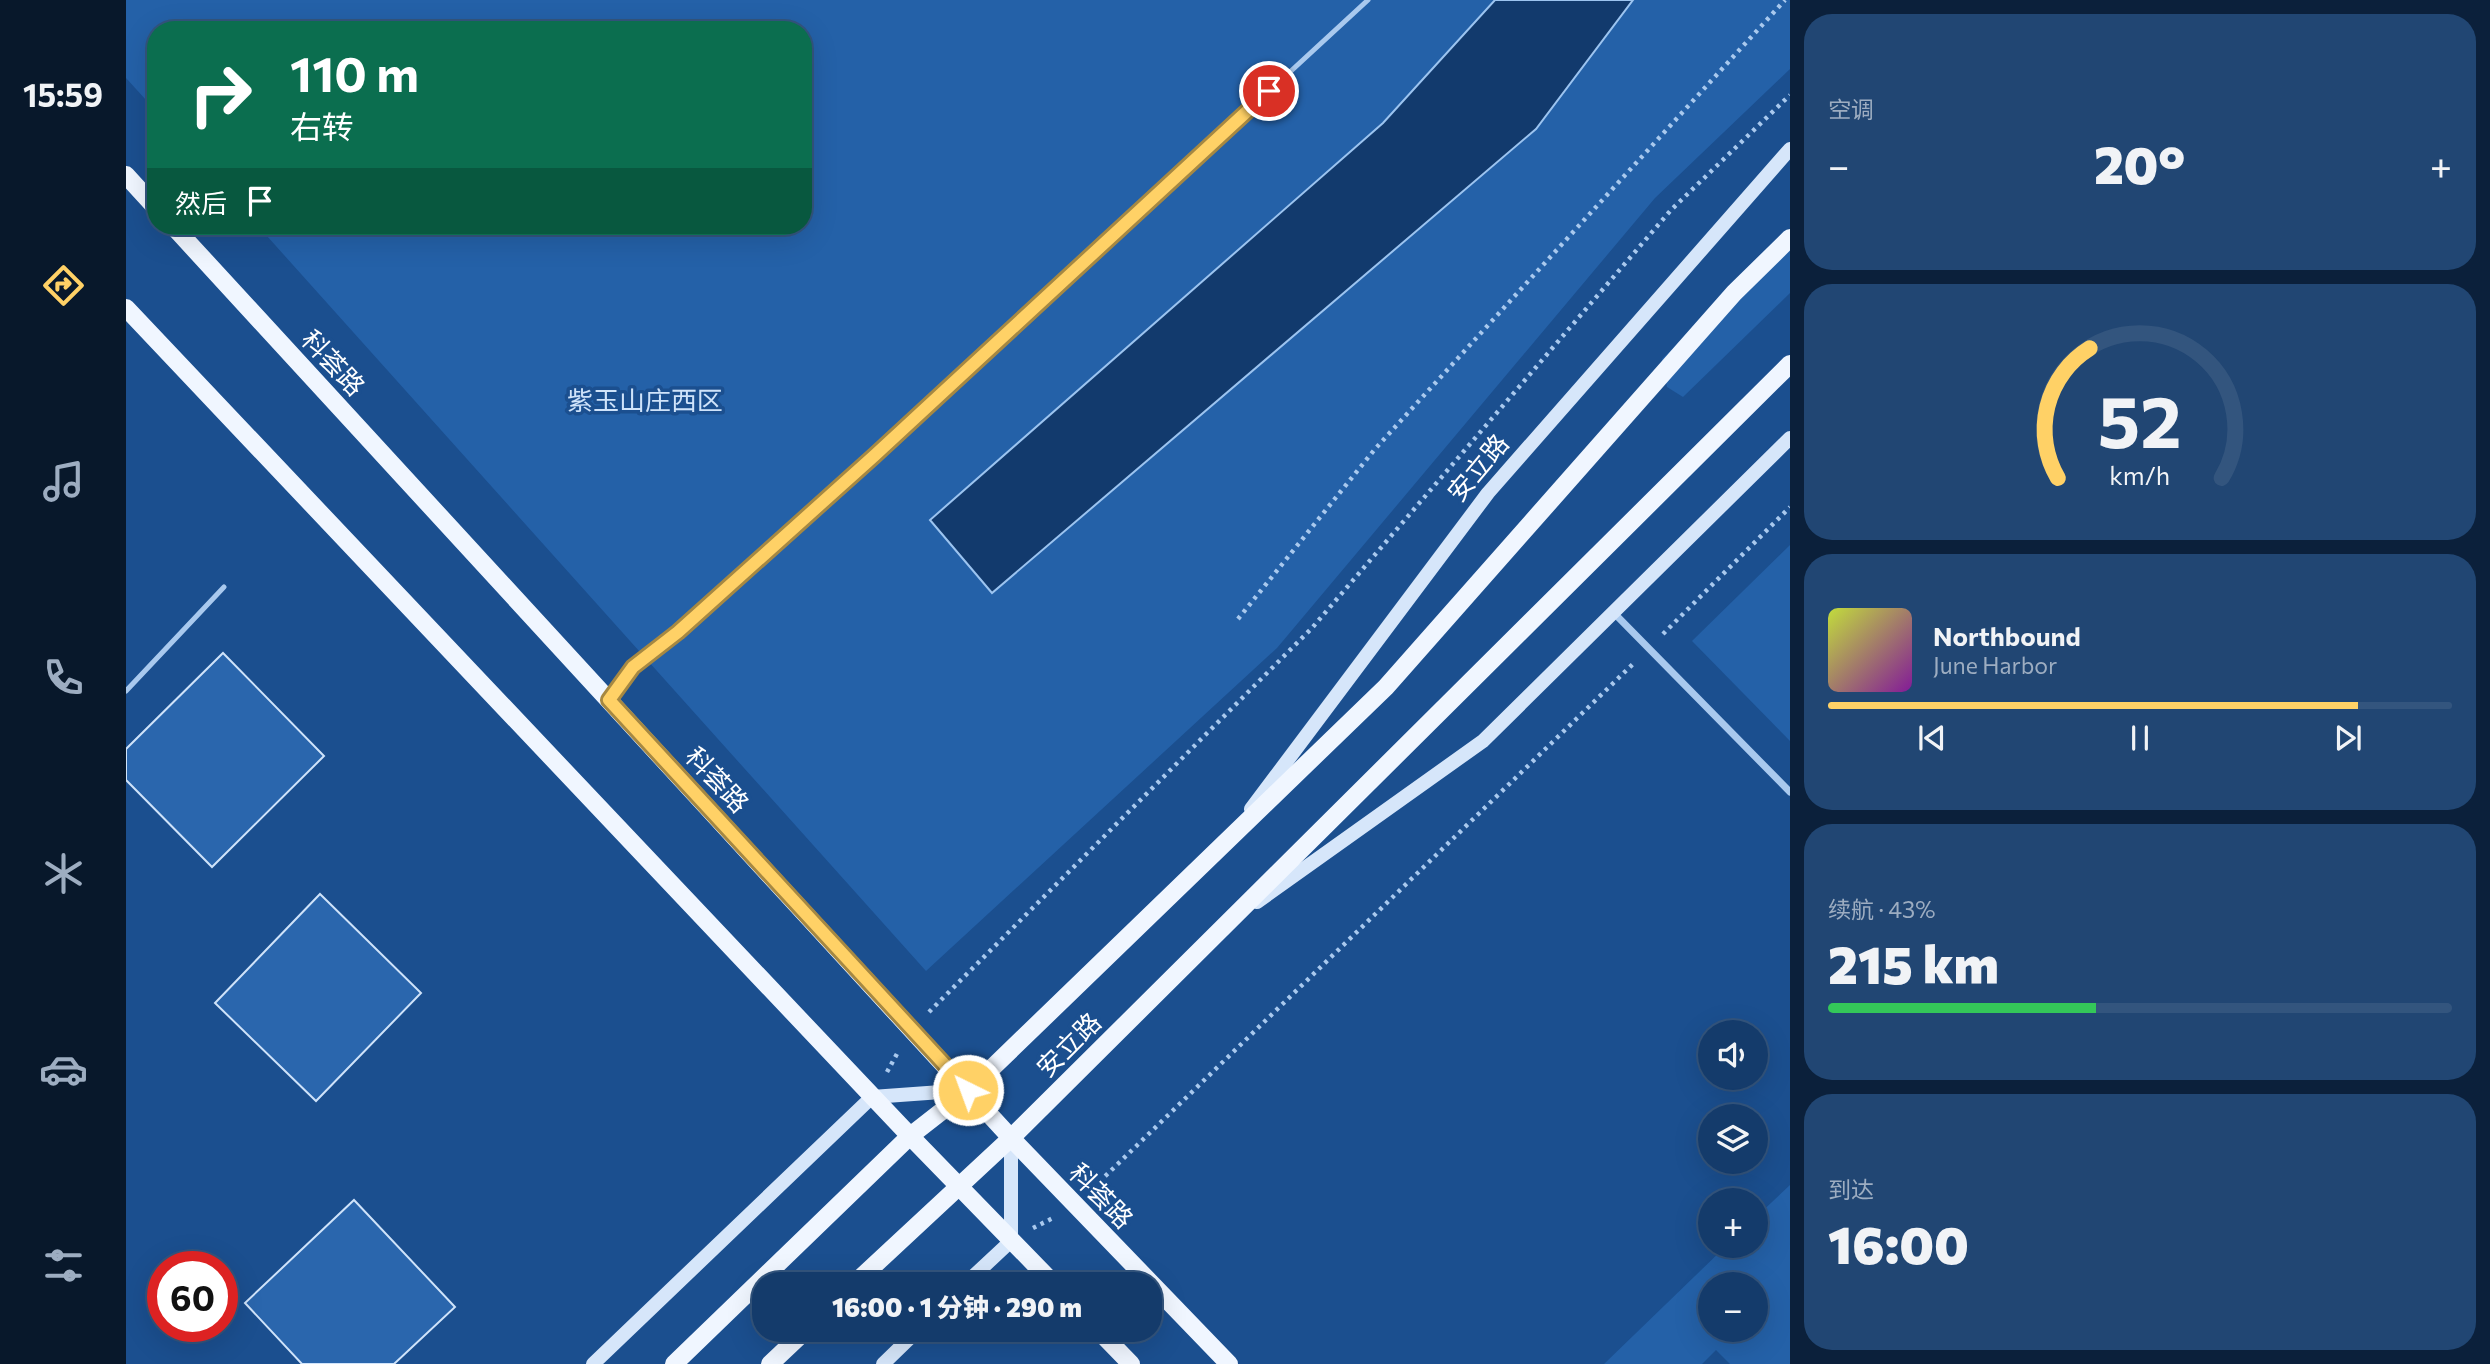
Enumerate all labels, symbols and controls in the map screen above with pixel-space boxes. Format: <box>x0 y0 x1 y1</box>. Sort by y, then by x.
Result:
text: 110 m <box>290 42 419 102</box>
icon: right <box>175 49 266 140</box>
pin <box>1239 61 1299 121</box>
icon: arrive <box>1250 72 1288 110</box>
text: 15:59 <box>23 74 103 114</box>
text: 空调 <box>1828 95 1874 123</box>
text: 右转 <box>290 106 354 146</box>
text: 20° <box>2094 131 2185 195</box>
text: − <box>1828 141 1850 188</box>
text: + <box>2430 141 2452 188</box>
icon: arrive <box>241 182 279 220</box>
text: 然后 <box>175 187 227 218</box>
icon: directions <box>39 261 88 310</box>
street label: 科荟路 <box>296 323 372 401</box>
text: 52 <box>2098 374 2182 463</box>
park label: 紫玉山庄西区 <box>567 384 723 415</box>
street label: 安立路 <box>1440 427 1514 507</box>
icon: music <box>39 457 88 506</box>
text: km/h <box>2110 460 2170 490</box>
text: Northbound <box>1933 620 2081 651</box>
text: June Harbor <box>1933 651 2057 679</box>
icon: phone <box>39 653 88 702</box>
icon: previous <box>1913 719 1951 757</box>
icon: pause <box>2121 719 2159 757</box>
icon: next <box>2329 719 2367 757</box>
street label: 科荟路 <box>680 740 756 818</box>
icon: climate <box>39 849 88 898</box>
text: 续航 · 43% <box>1828 895 1935 923</box>
text: 215 km <box>1828 931 1999 995</box>
street label: 安立路 <box>1029 1005 1107 1083</box>
map controls <box>1698 1020 1768 1342</box>
button: sound <box>1698 1020 1768 1090</box>
icon: car <box>39 1045 88 1094</box>
position arrow <box>931 1053 1005 1127</box>
button: layers <box>1698 1104 1768 1174</box>
street label: 科荟路 <box>1064 1156 1140 1234</box>
text: 到达 <box>1828 1175 1874 1203</box>
button: + <box>1698 1188 1768 1258</box>
text: 16:00 <box>1828 1211 1969 1275</box>
icon: filters <box>39 1241 88 1290</box>
speed limit sign: 60 <box>147 1251 238 1342</box>
button: − <box>1698 1272 1768 1342</box>
text: 16:00 · 1 分钟 · 290 m <box>832 1291 1082 1322</box>

